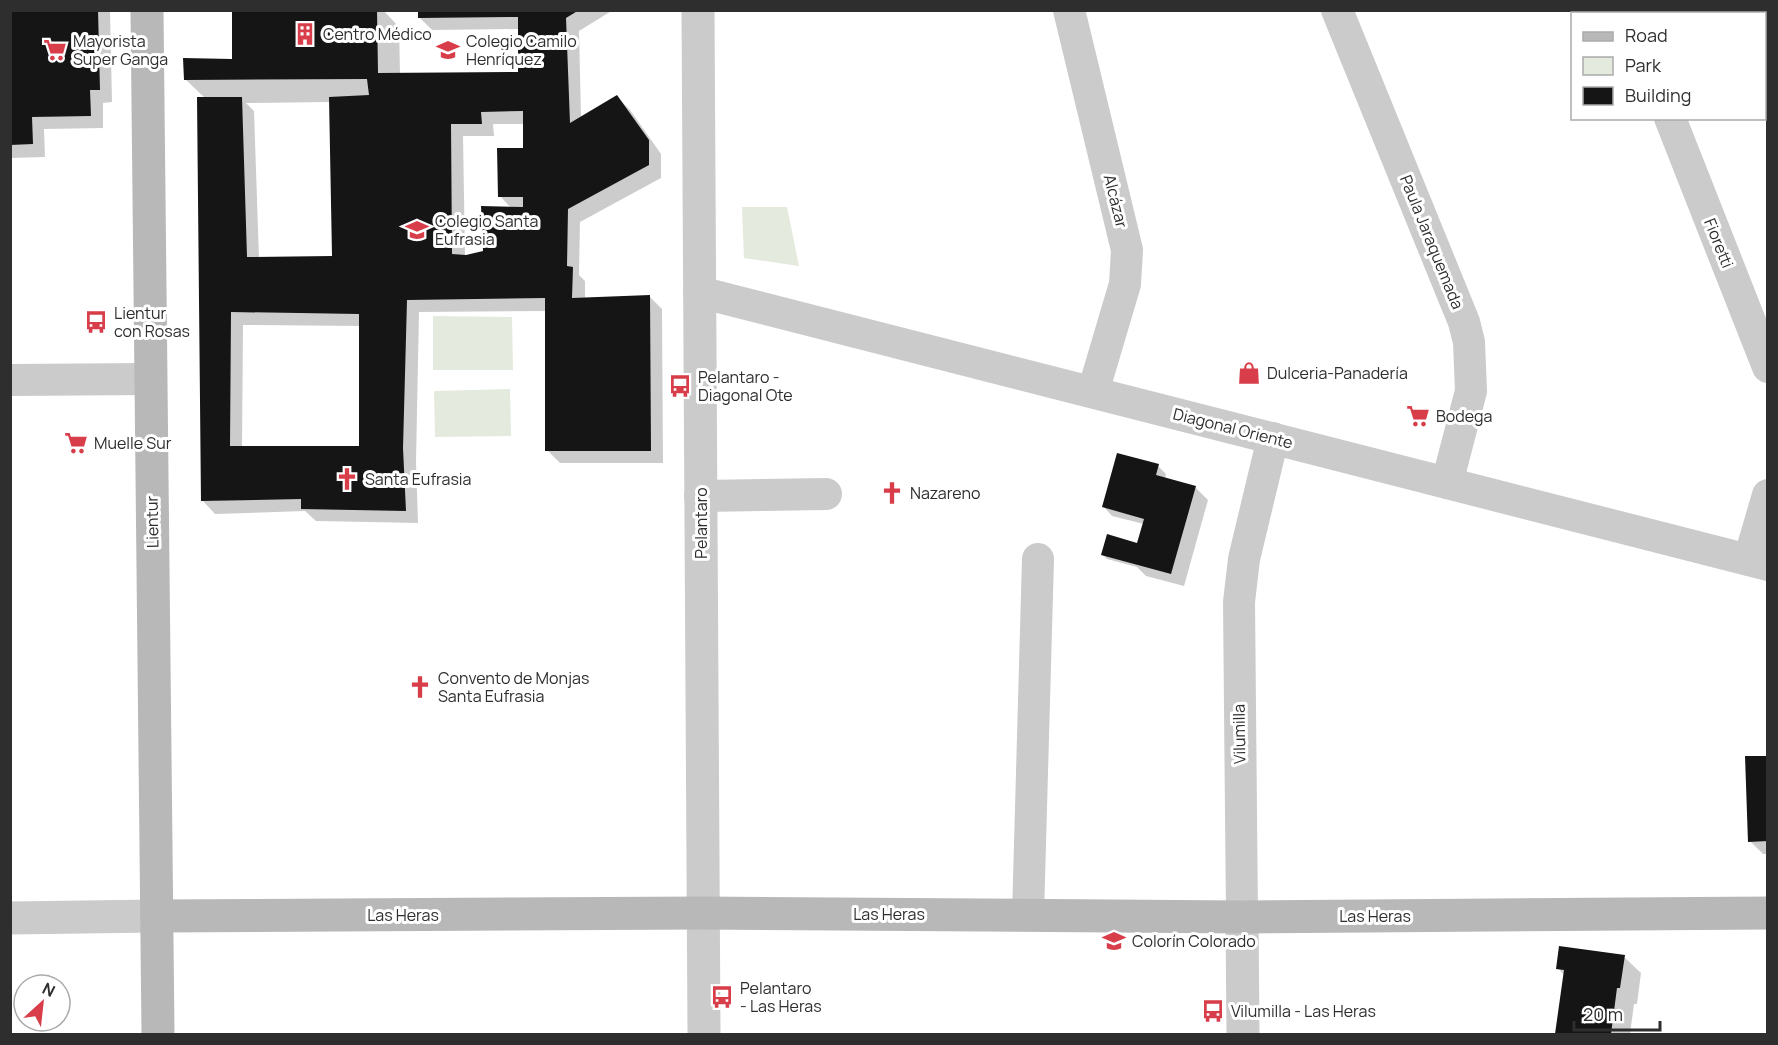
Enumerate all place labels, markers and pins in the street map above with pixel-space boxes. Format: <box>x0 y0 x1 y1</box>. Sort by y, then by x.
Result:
building icon: Centro Médico <box>292 21 318 47</box>
place label: Centro Médico <box>323 23 432 45</box>
place label: Mayorista Super Ganga <box>73 30 168 70</box>
place label: Colegio Camilo Henríquez <box>466 30 577 70</box>
supermarket icon: Mayorista Super Ganga <box>42 37 68 63</box>
school or university icon: Colegio Camilo Henríquez <box>435 37 461 63</box>
place label: Colegio Santa Eufrasia <box>435 210 538 250</box>
school or university icon: Colegio Santa Eufrasia <box>404 217 430 243</box>
place label: Lientur con Rosas <box>114 302 190 342</box>
bus stop icon: Lientur con Rosas <box>83 309 109 335</box>
shop icon: Dulceria-Panadería <box>1236 360 1262 386</box>
place label: Dulceria-Panadería <box>1267 362 1408 384</box>
place label: Pelantaro - Diagonal Ote <box>698 366 793 406</box>
bus stop icon: Pelantaro - Diagonal Ote <box>667 373 693 399</box>
supermarket icon: Bodega <box>1405 403 1431 429</box>
place label: Bodega <box>1436 405 1492 427</box>
supermarket icon: Muelle Sur <box>63 430 89 456</box>
place label: Muelle Sur <box>94 432 172 454</box>
church icon: Santa Eufrasia <box>334 466 360 492</box>
place label: Santa Eufrasia <box>365 468 471 490</box>
church icon: Nazareno <box>879 480 905 506</box>
place label: Nazareno <box>910 482 980 504</box>
place label: Convento de Monjas Santa Eufrasia <box>438 667 589 707</box>
church icon: Convento de Monjas Santa Eufrasia <box>407 674 433 700</box>
school or university icon: Colorín Colorado <box>1101 928 1127 954</box>
place label: Colorín Colorado <box>1132 930 1256 952</box>
place label: Pelantaro - Las Heras <box>740 977 822 1017</box>
bus stop icon: Pelantaro - Las Heras <box>709 984 735 1010</box>
bus stop icon: Vilumilla - Las Heras <box>1200 998 1226 1024</box>
place label: Vilumilla - Las Heras <box>1231 1000 1376 1022</box>

